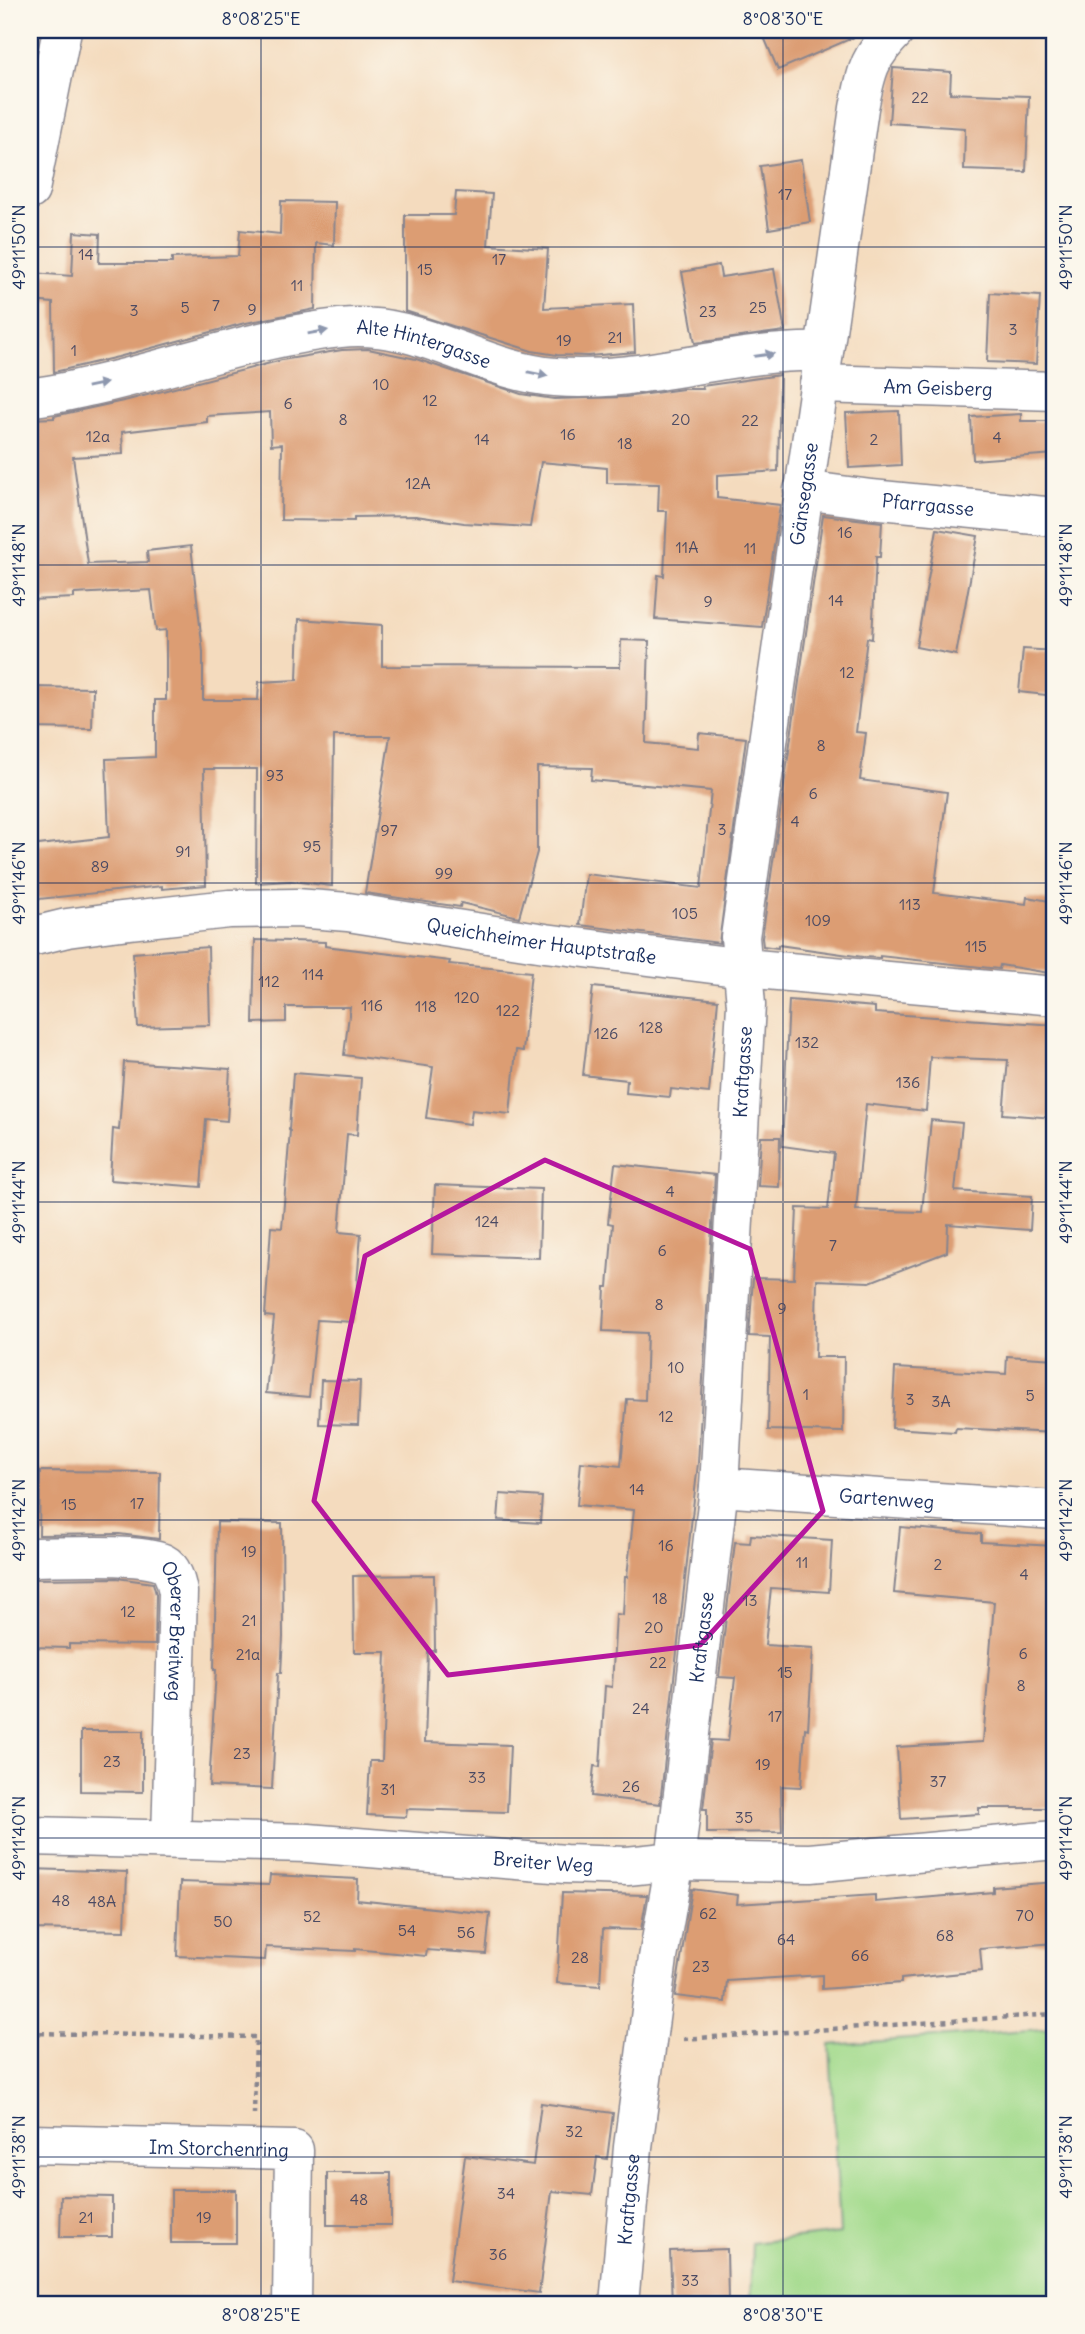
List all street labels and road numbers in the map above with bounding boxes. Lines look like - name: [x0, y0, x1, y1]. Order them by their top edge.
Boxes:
- street label: Alte Hintergasse: [356, 315, 494, 373]
- street label: Am Geisberg: [883, 374, 993, 401]
- street label: Gänsegasse: [784, 441, 823, 547]
- street label: Pfarrgasse: [881, 488, 975, 521]
- street label: Queichheimer Hauptstraße: [425, 913, 658, 969]
- street label: Kraftgasse: [728, 1025, 757, 1118]
- street label: Gartenweg: [838, 1483, 935, 1514]
- street label: Oberer Breitweg: [156, 1556, 190, 1702]
- street label: Kraftgasse: [684, 1590, 719, 1684]
- street label: Breiter Weg: [492, 1846, 594, 1877]
- street label: Im Storchenring: [149, 2135, 289, 2162]
- street label: Kraftgasse: [612, 2153, 644, 2246]

